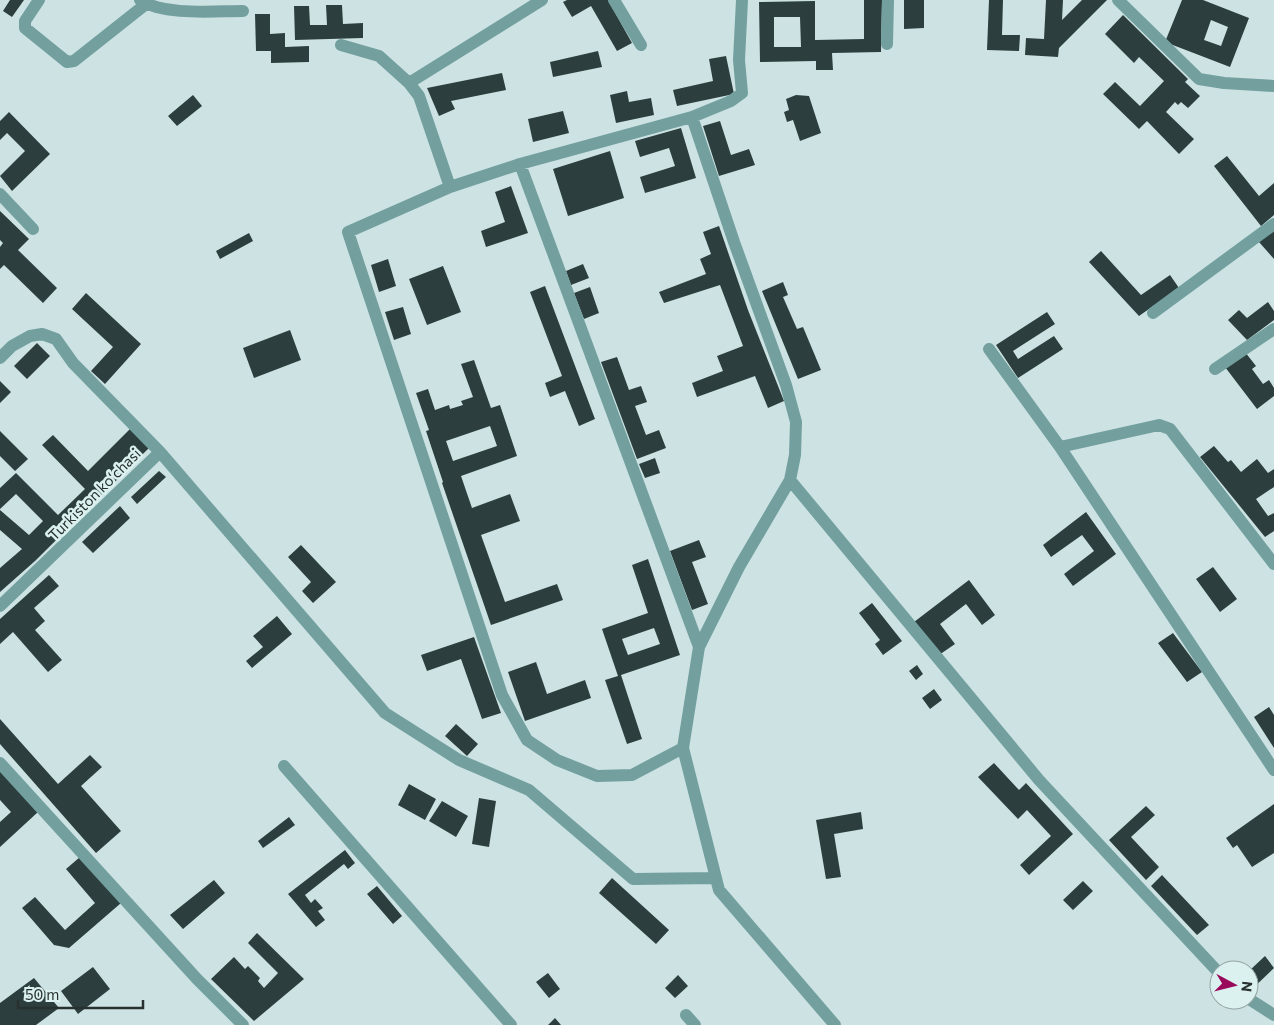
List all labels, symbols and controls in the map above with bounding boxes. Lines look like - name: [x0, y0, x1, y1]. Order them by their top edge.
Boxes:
- street label: Turkiston koʻchasi: [44, 444, 144, 544]
- north arrow: [1209, 960, 1259, 1010]
- scale bar: [18, 978, 142, 1010]
- text: N: [1238, 980, 1256, 993]
- text: 50 m: [25, 985, 59, 1003]

